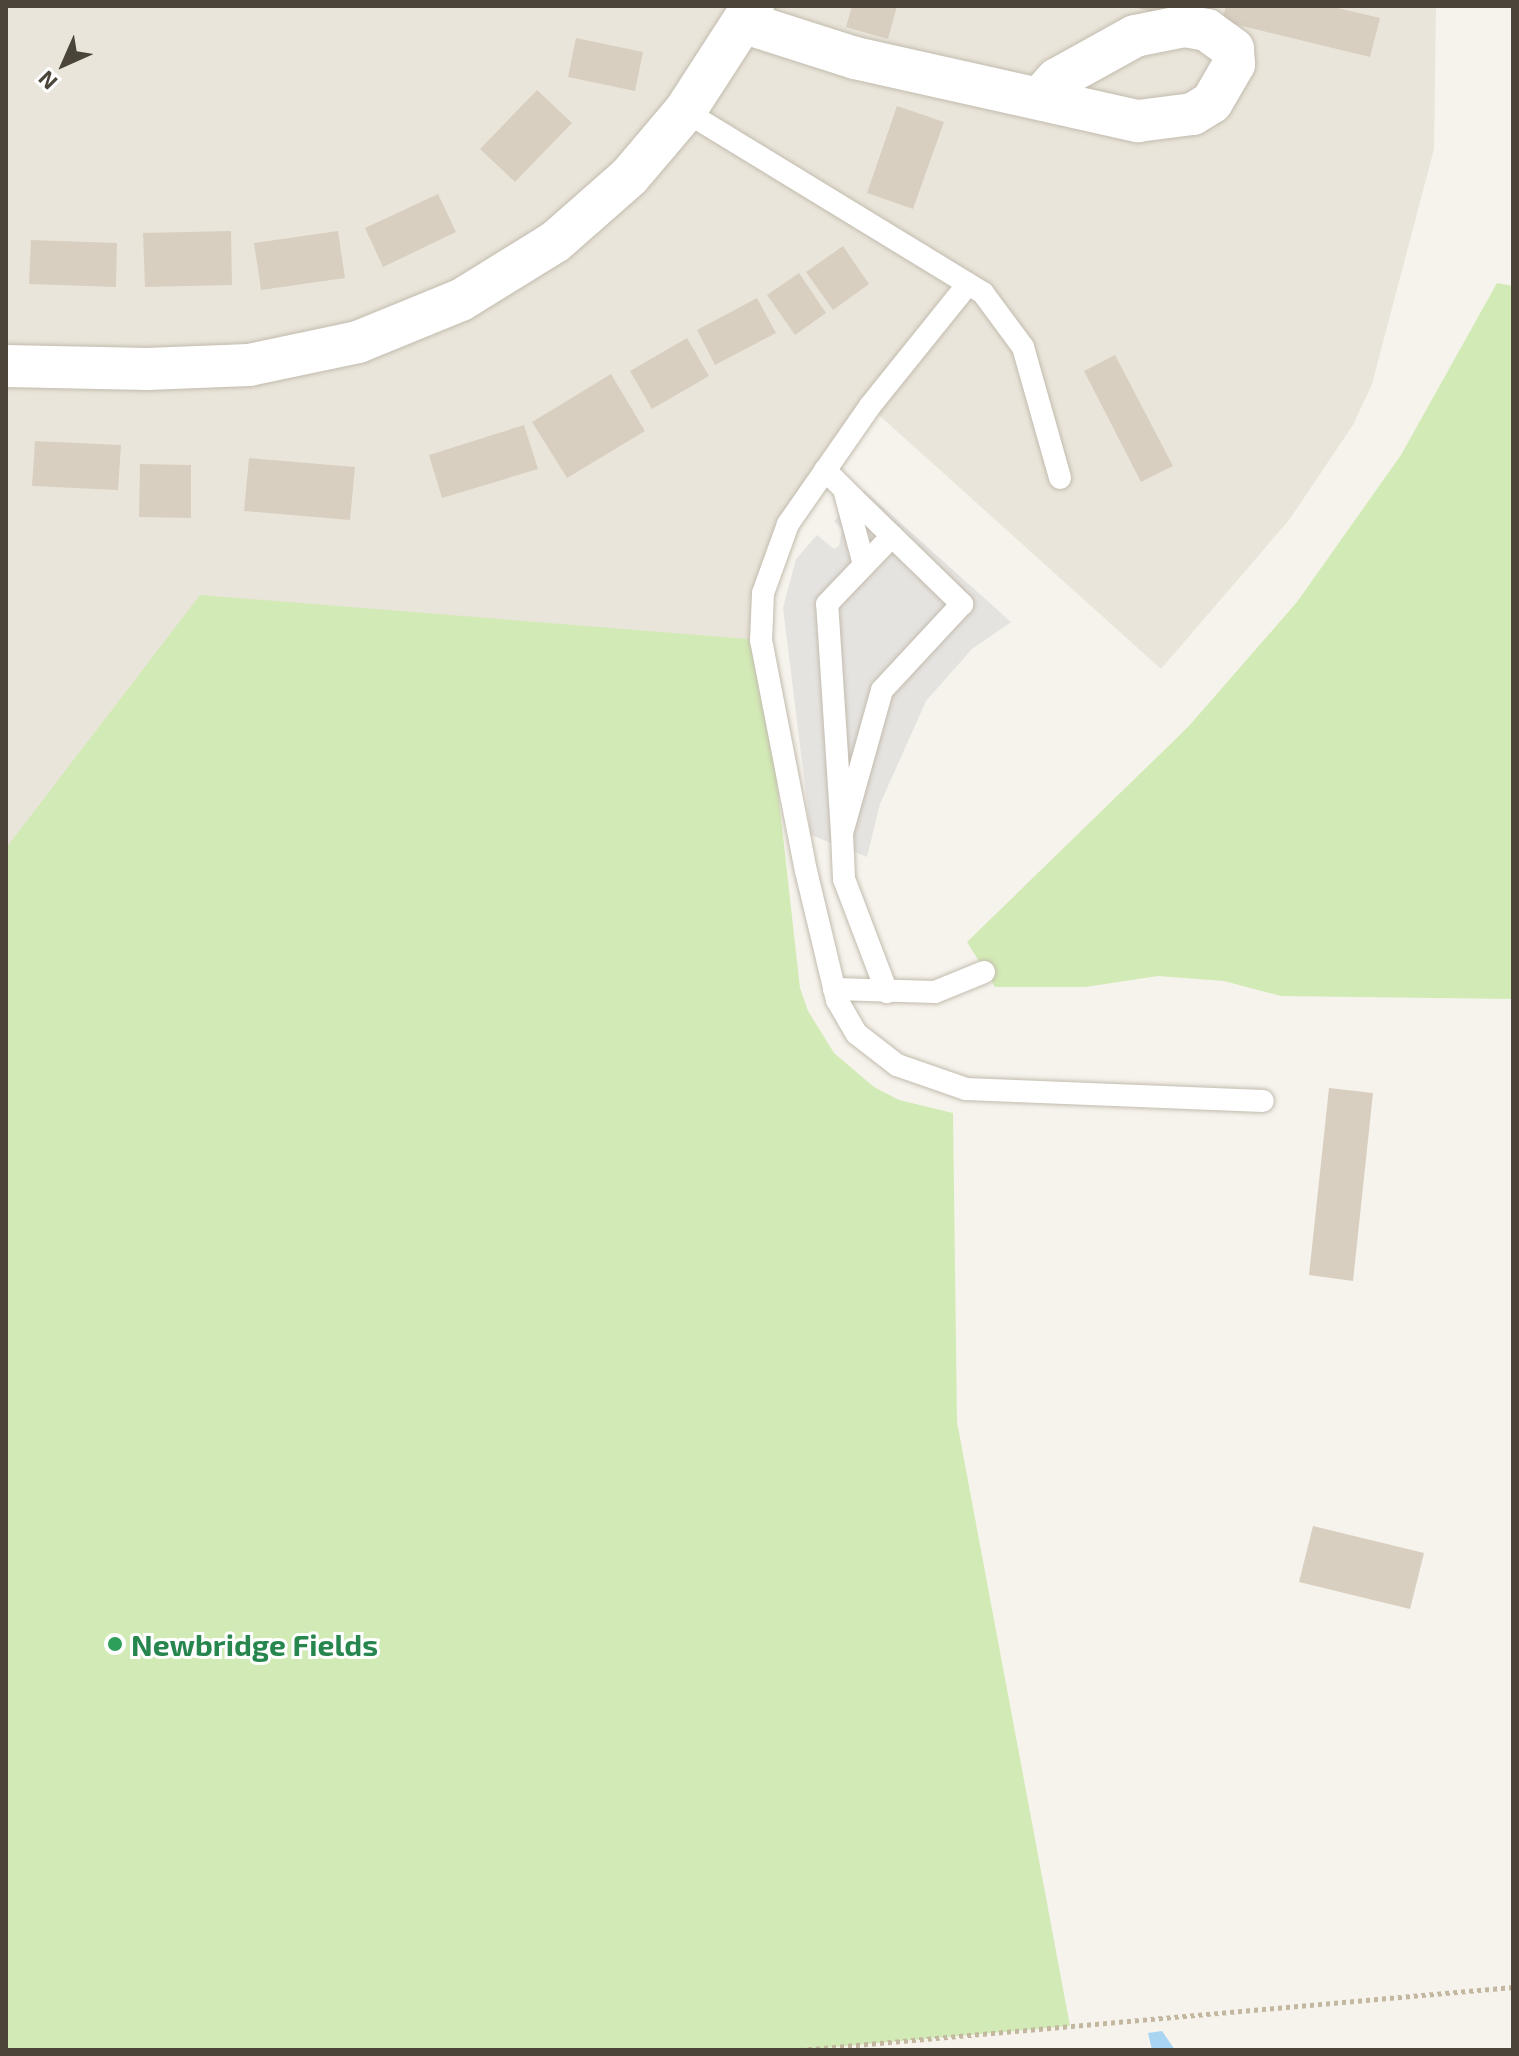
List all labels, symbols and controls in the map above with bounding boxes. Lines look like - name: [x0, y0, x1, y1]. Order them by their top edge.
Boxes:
- north arrow: [24, 24, 104, 104]
- text: N: [32, 66, 62, 96]
- place label: Newbridge Fields: [131, 1626, 378, 1662]
- marker: Newbridge Fields: [106, 1635, 124, 1653]

